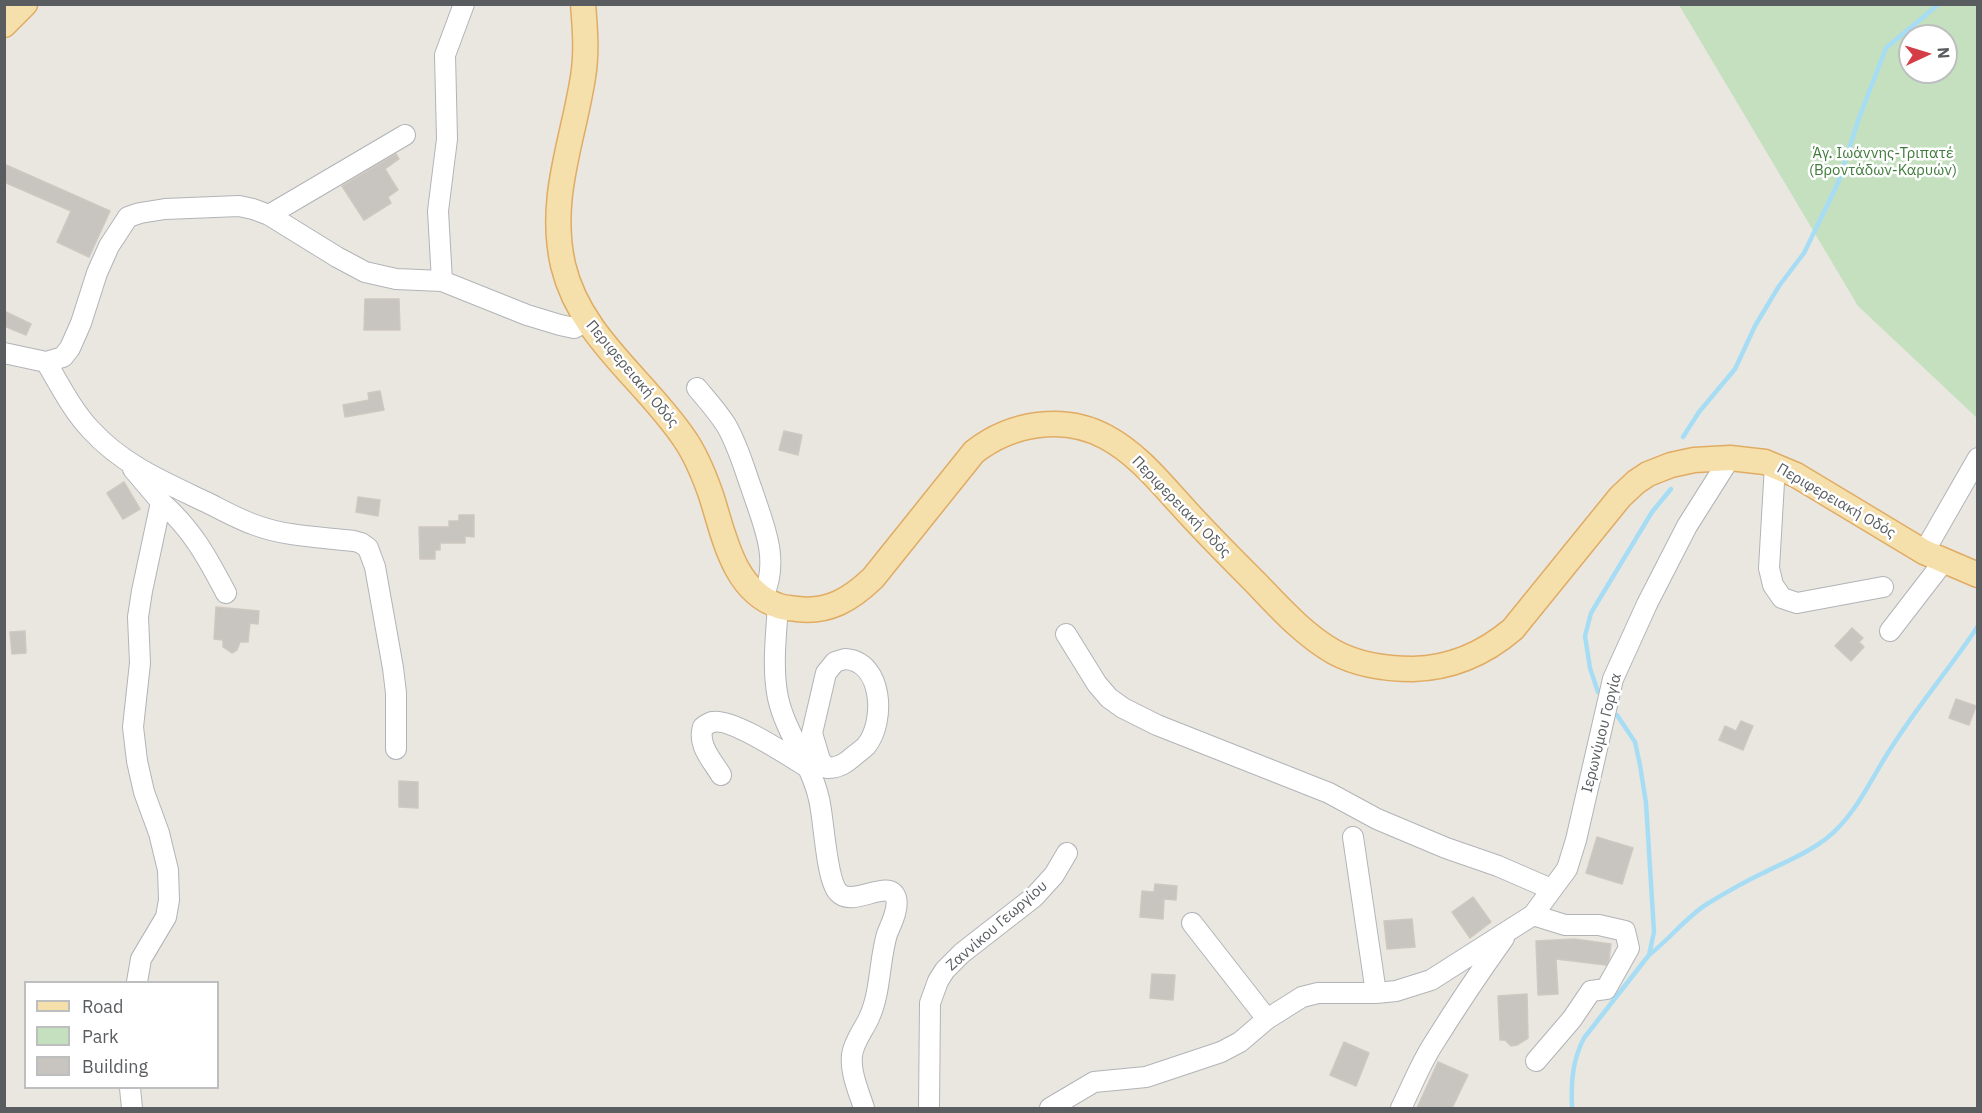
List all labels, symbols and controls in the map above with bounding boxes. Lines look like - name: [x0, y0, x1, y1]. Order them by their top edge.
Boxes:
- north arrow: [1898, 24, 1958, 84]
- text: N: [1934, 46, 1954, 59]
- park label: Άγ. Ιωάννης-Τριπατέ (Βροντάδων-Καρυών): [1809, 145, 1957, 180]
- street label: Περιφερειακή Οδός: [582, 317, 682, 431]
- street label: Περιφερειακή Οδός: [1128, 452, 1234, 562]
- street label: Περιφερειακή Οδός: [1773, 460, 1899, 542]
- street label: Ιερωνύμου Γοργία: [1578, 671, 1626, 795]
- street label: Ζαννίκου Γεωργίου: [943, 877, 1051, 975]
- legend: [24, 981, 219, 1089]
- text: Road: [82, 995, 123, 1018]
- text: Park: [82, 1025, 118, 1048]
- text: Building: [82, 1055, 148, 1078]

